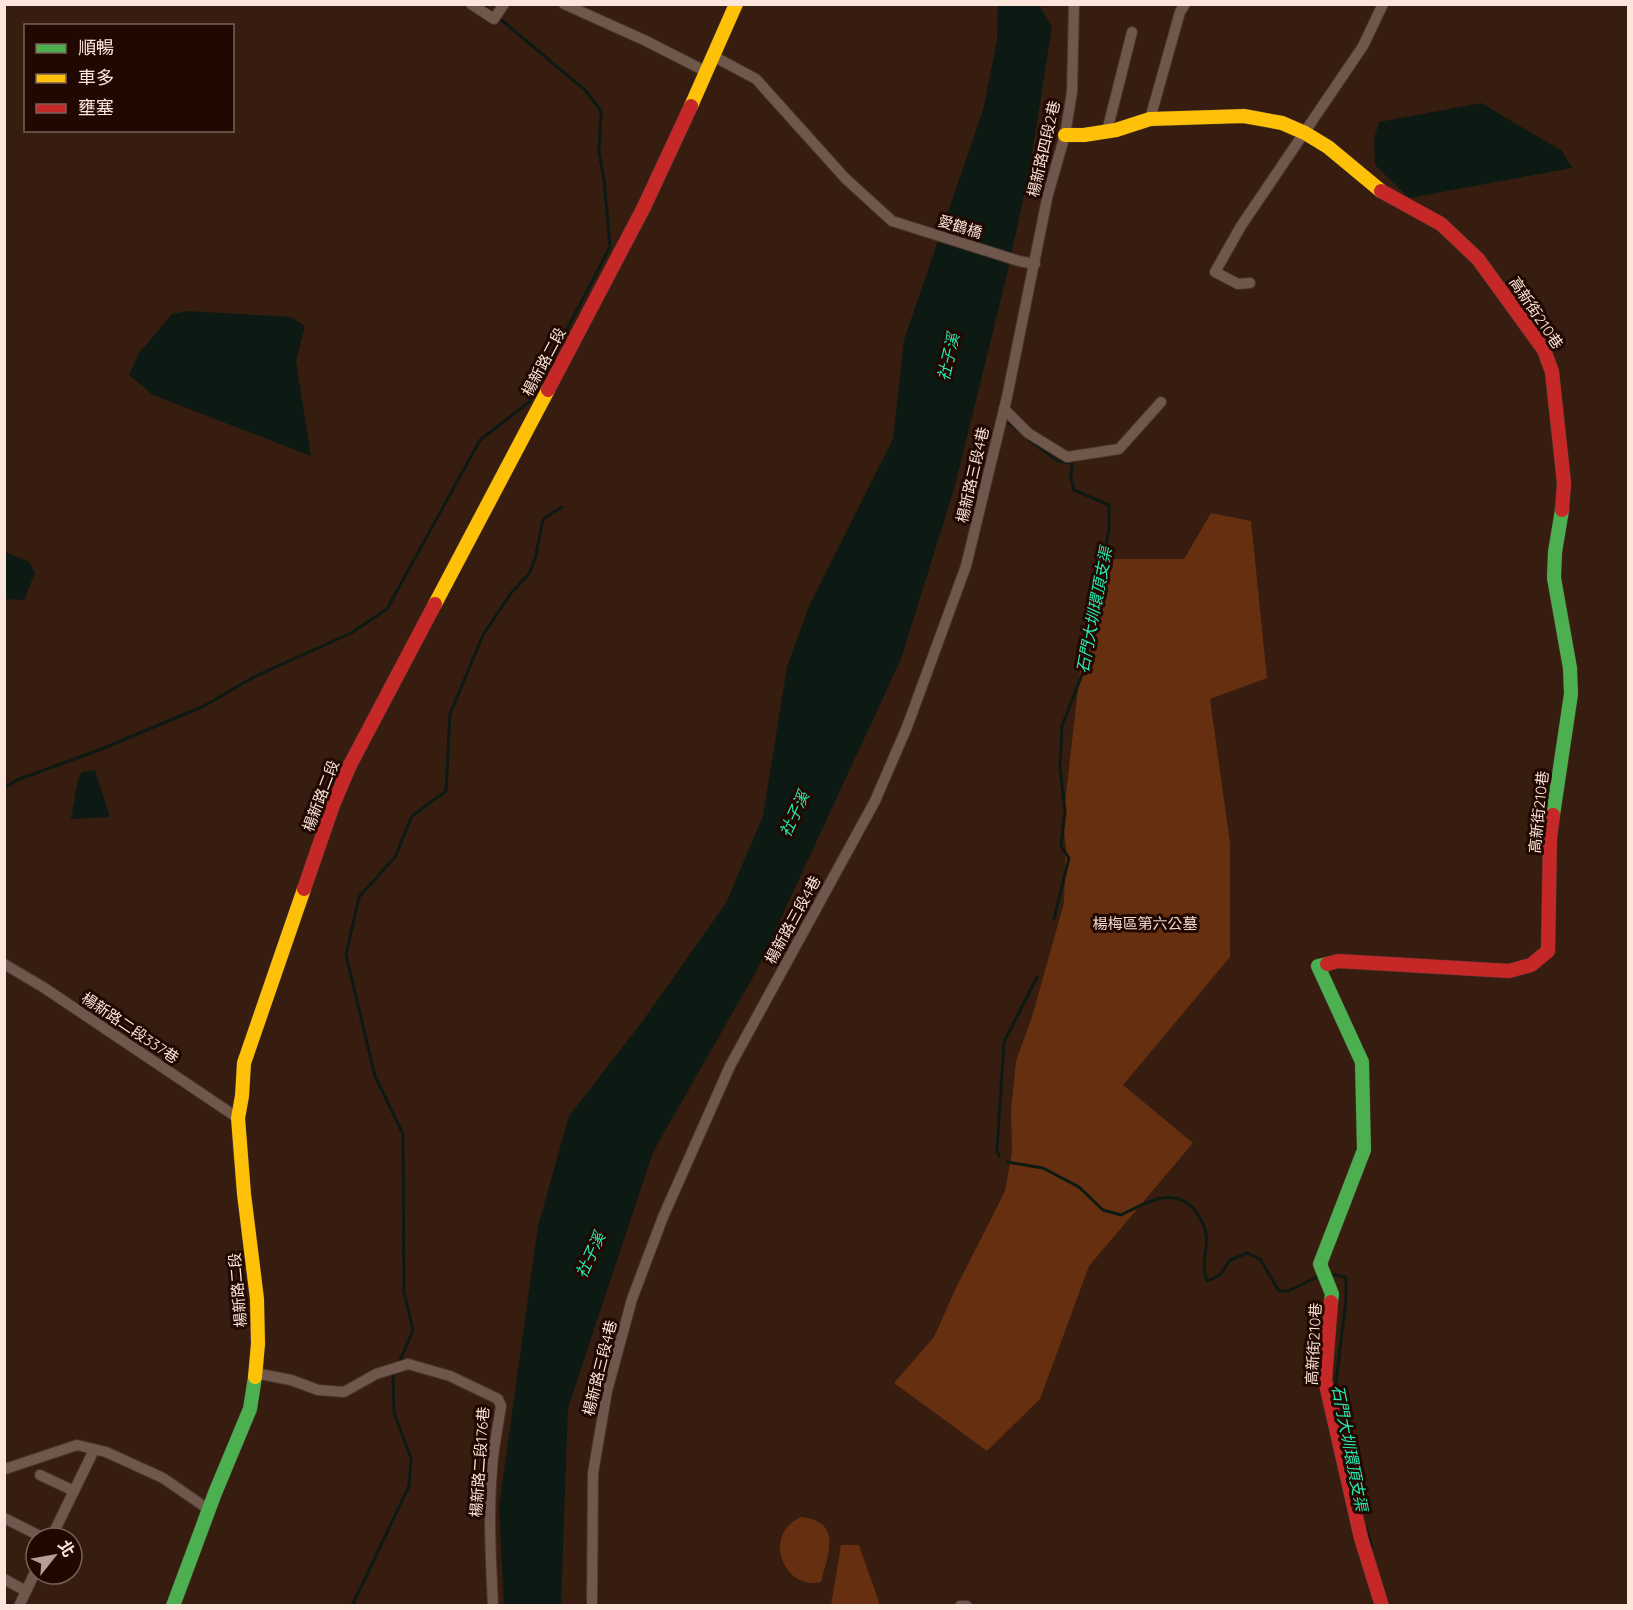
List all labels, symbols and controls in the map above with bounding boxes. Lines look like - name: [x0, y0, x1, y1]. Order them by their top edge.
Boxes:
- legend: [24, 24, 234, 132]
- text: 順暢: [78, 36, 114, 59]
- text: 車多: [78, 66, 114, 89]
- text: 壅塞: [78, 96, 114, 119]
- street label: 楊新路四段2巷: [1023, 99, 1064, 199]
- street label: 愛鶴橋: [936, 211, 984, 242]
- street label: 高新街210巷: [1505, 273, 1567, 352]
- street label: 楊新路二段: [518, 324, 570, 399]
- water label: 社子溪: [933, 329, 964, 383]
- street label: 楊新路三段4巷: [952, 425, 993, 525]
- water label: 石門大圳環頂支渠: [1072, 543, 1116, 675]
- street label: 楊新路二段: [298, 757, 343, 834]
- street label: 高新街210巷: [1525, 770, 1552, 854]
- water label: 社子溪: [775, 786, 814, 840]
- street label: 楊新路三段4巷: [761, 872, 825, 967]
- park label: 楊梅區第六公墓: [1092, 914, 1198, 933]
- street label: 楊新路二段337巷: [78, 988, 183, 1067]
- water label: 社子溪: [571, 1227, 610, 1281]
- street label: 楊新路二段: [225, 1252, 250, 1328]
- street label: 高新街210巷: [1302, 1302, 1325, 1386]
- street label: 楊新路三段4巷: [578, 1318, 621, 1418]
- water label: 石門大圳環頂支渠: [1328, 1383, 1372, 1515]
- street label: 楊新路二段176巷: [466, 1406, 493, 1518]
- north arrow: [24, 1526, 84, 1586]
- text: 北: [54, 1536, 80, 1560]

